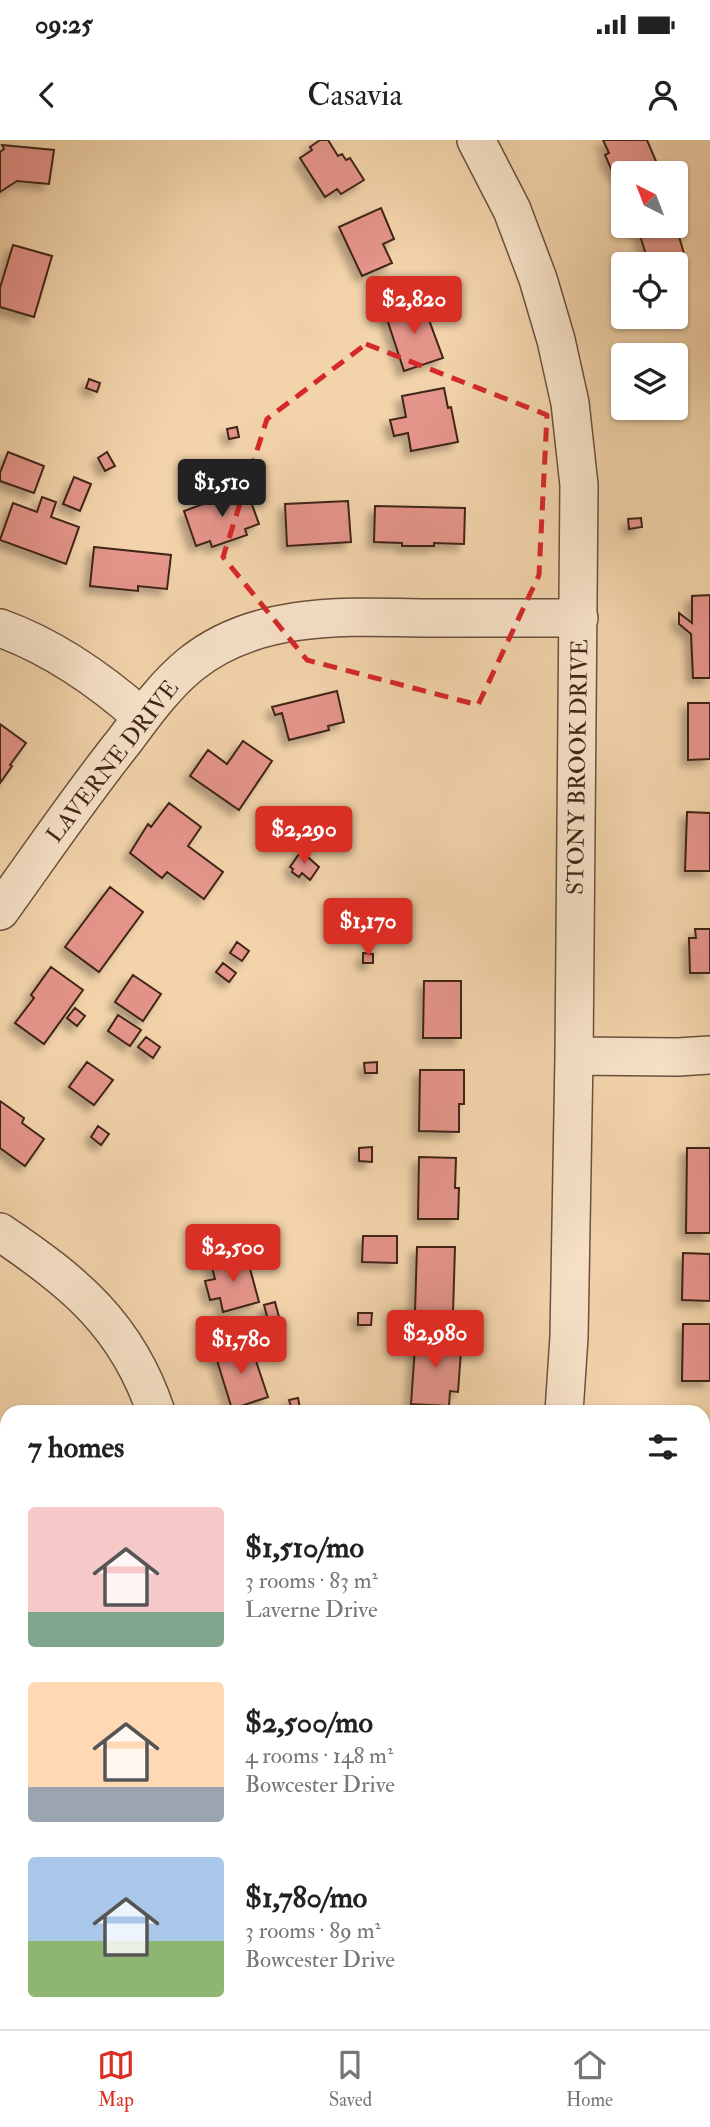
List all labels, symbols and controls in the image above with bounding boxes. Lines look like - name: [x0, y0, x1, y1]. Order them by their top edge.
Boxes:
- text: 09:25: [35, 9, 93, 41]
- text: Casavia: [307, 75, 403, 115]
- icon: back: [28, 76, 66, 114]
- icon: person: [644, 76, 682, 114]
- north arrow: [611, 161, 688, 238]
- map controls: [611, 161, 688, 420]
- button: locate: [611, 252, 688, 329]
- pin: $2,820: [357, 276, 471, 336]
- text: $2,820: [382, 284, 446, 313]
- button: layers: [611, 343, 688, 420]
- pin: $1,510: [165, 460, 279, 519]
- text: $1,510: [194, 467, 250, 496]
- street label: STONY BROOK DRIVE: [561, 639, 594, 895]
- street label: LAVERNE DRIVE: [40, 674, 185, 848]
- pin: $2,290: [247, 806, 361, 866]
- text: $2,290: [271, 814, 337, 843]
- pin: $1,170: [311, 898, 425, 958]
- text: $1,170: [339, 906, 397, 935]
- pin: $2,500: [176, 1224, 290, 1284]
- text: $2,500: [201, 1232, 265, 1261]
- pin: $2,980: [378, 1310, 492, 1370]
- pin: $1,780: [184, 1316, 298, 1376]
- text: $2,980: [403, 1318, 467, 1347]
- text: $1,780: [212, 1324, 270, 1353]
- icon: filters: [644, 1428, 682, 1466]
- text: 7 homes: [28, 1429, 124, 1466]
- text: $1,510/mo: [245, 1529, 364, 1566]
- icon: home: [84, 1535, 168, 1619]
- text: 3 rooms · 83 m²: [245, 1566, 378, 1595]
- text: Laverne Drive: [245, 1595, 378, 1624]
- text: $2,500/mo: [245, 1704, 373, 1741]
- icon: home: [84, 1710, 168, 1794]
- text: 4 rooms · 148 m²: [245, 1741, 393, 1770]
- text: Bowcester Drive: [245, 1770, 395, 1799]
- text: $1,780/mo: [245, 1879, 367, 1916]
- icon: home: [84, 1885, 168, 1969]
- text: 3 rooms · 89 m²: [245, 1916, 381, 1945]
- text: Bowcester Drive: [245, 1945, 395, 1974]
- tab: Map: [97, 2046, 135, 2112]
- tab: Saved: [329, 2046, 372, 2112]
- tab: Home: [566, 2046, 613, 2112]

